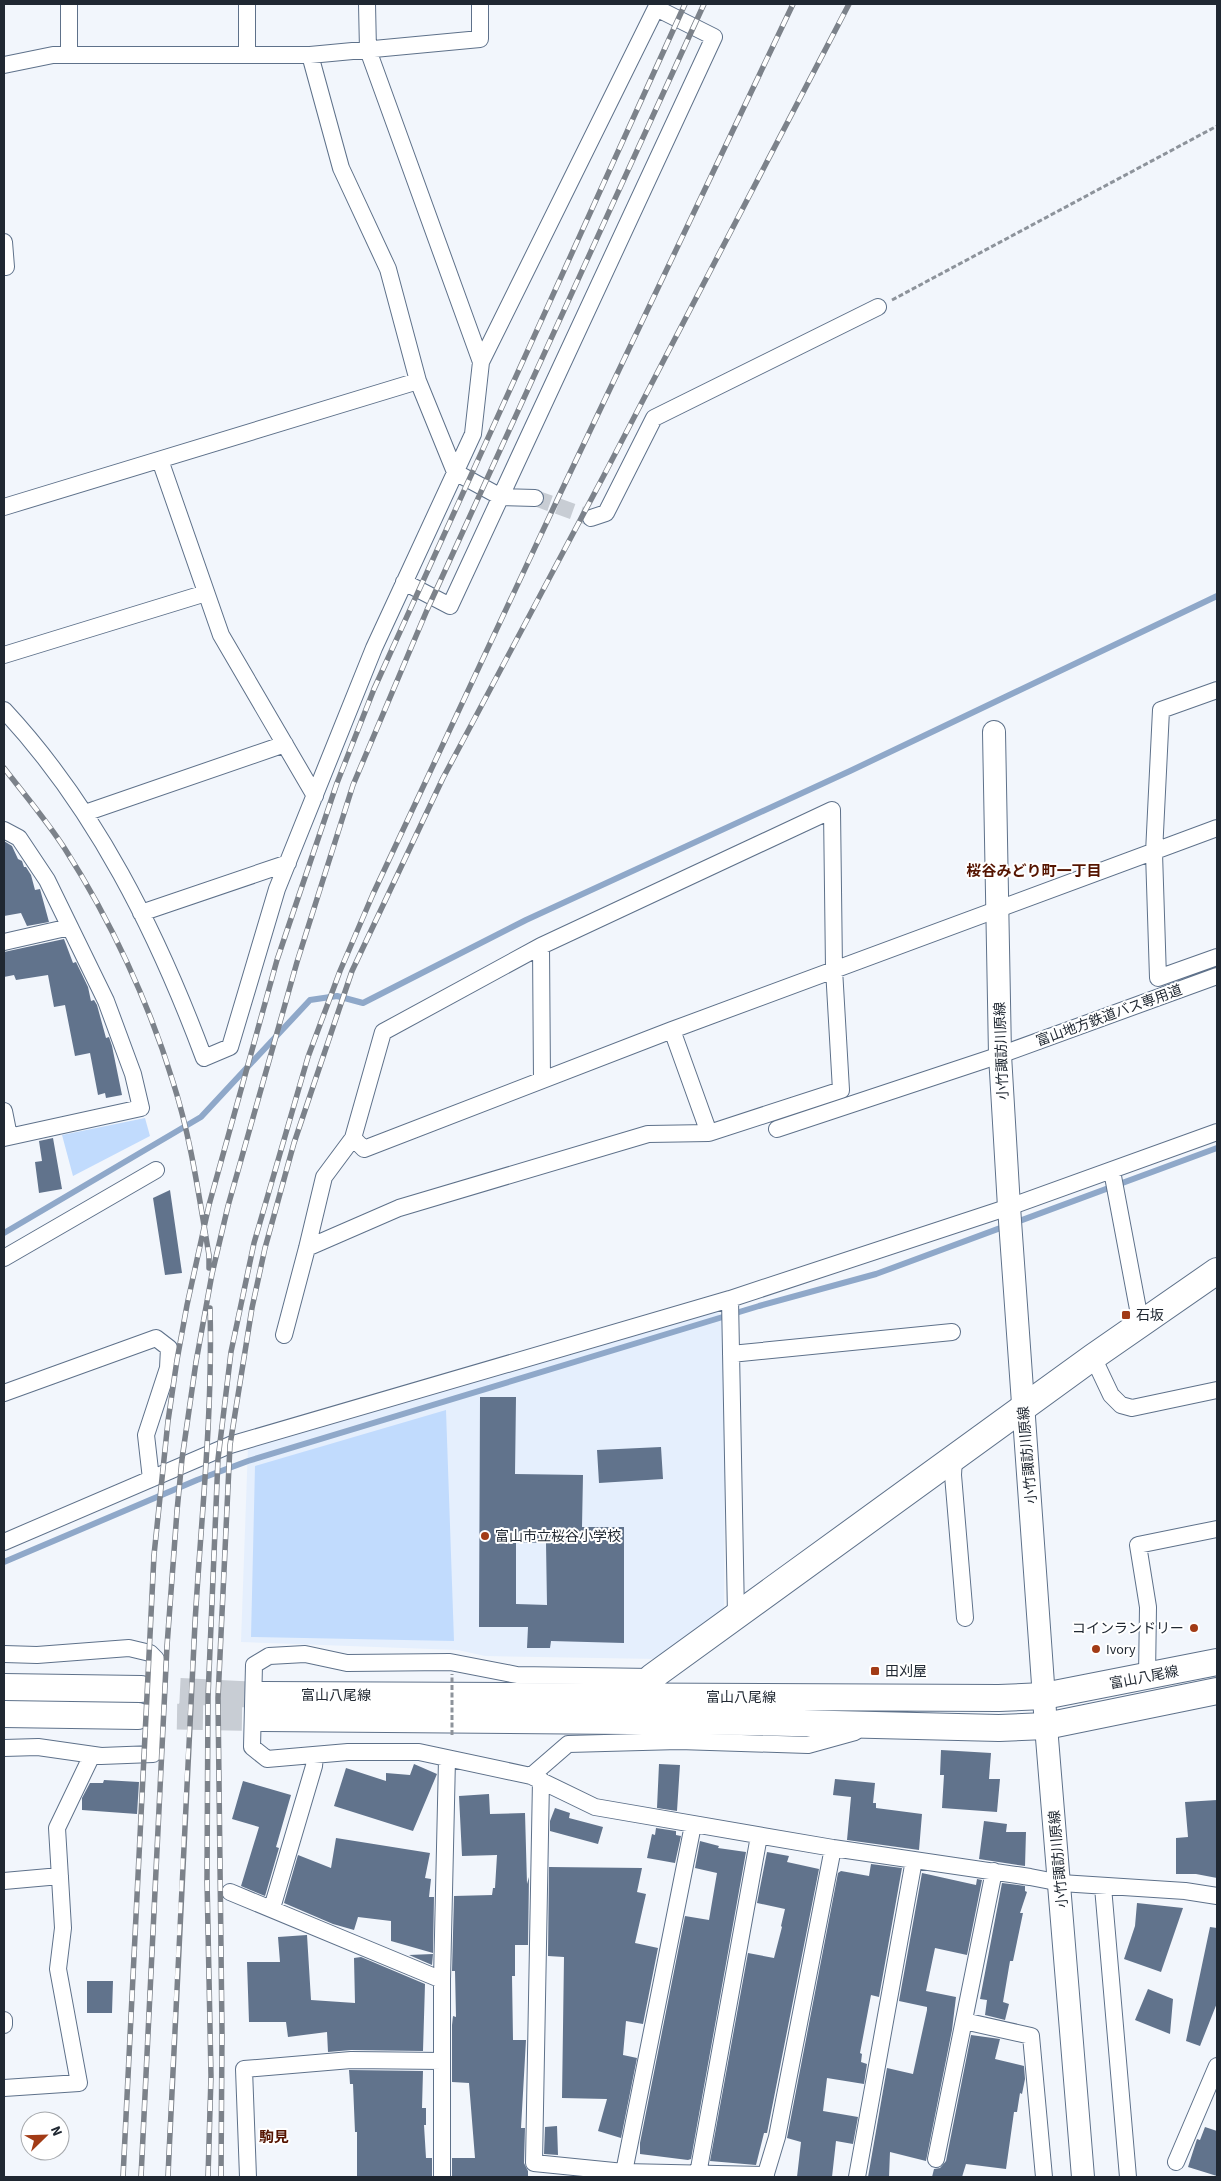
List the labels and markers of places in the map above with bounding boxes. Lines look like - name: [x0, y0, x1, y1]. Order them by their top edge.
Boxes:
- place label: 石坂: [1136, 1306, 1164, 1326]
- marker: 石坂: [1120, 1309, 1132, 1321]
- place label: 富山市立桜谷小学校: [495, 1527, 621, 1547]
- marker: 富山市立桜谷小学校: [479, 1530, 491, 1542]
- place label: コインランドリー: [1072, 1619, 1184, 1639]
- marker: コインランドリー: [1188, 1622, 1200, 1634]
- place label: Ivory: [1106, 1640, 1136, 1660]
- marker: Ivory: [1090, 1643, 1102, 1655]
- place label: 田刈屋: [885, 1662, 927, 1682]
- marker: 田刈屋: [869, 1665, 881, 1677]

